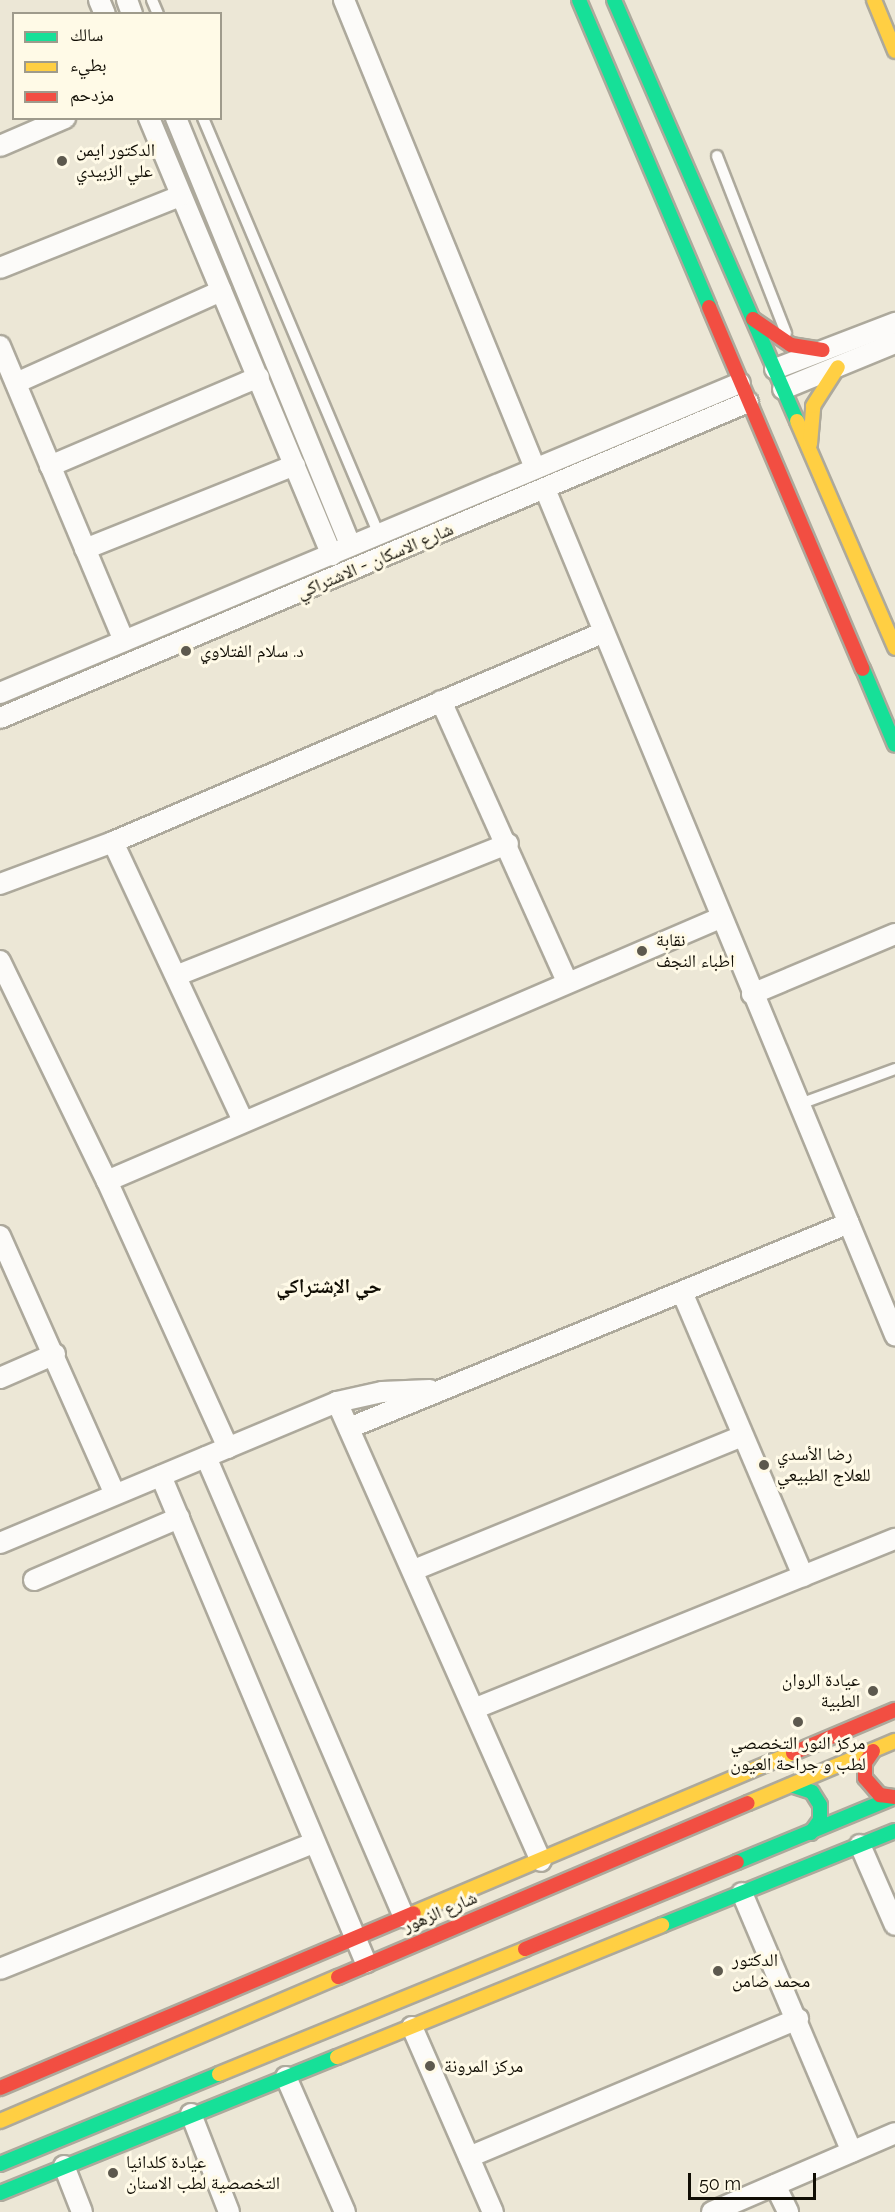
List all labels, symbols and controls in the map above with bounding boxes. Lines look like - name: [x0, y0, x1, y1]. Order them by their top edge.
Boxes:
- legend: [12, 12, 222, 120]
- text: سالك: [70, 24, 103, 45]
- text: بطيء: [70, 54, 107, 75]
- text: مزدحم: [70, 84, 114, 105]
- place label: الدكتور ايمن علي الزبيدي: [76, 140, 155, 182]
- marker: الدكتور ايمن علي الزبيدي: [53, 152, 71, 170]
- street label: شارع الاسكان - الاشتراكي: [294, 518, 456, 604]
- place label: د. سلام الفتلاوي: [200, 640, 304, 662]
- marker: د. سلام الفتلاوي: [177, 642, 195, 660]
- place label: نقابة اطباء النجف: [656, 930, 734, 972]
- marker: نقابة اطباء النجف: [633, 942, 651, 960]
- district label: حي الإشتراكي: [276, 1274, 382, 1298]
- place label: رضا الأسدي للعلاج الطبيعي: [777, 1444, 871, 1486]
- marker: رضا الأسدي للعلاج الطبيعي: [755, 1456, 773, 1474]
- place label: عيادة الروان الطبية: [782, 1670, 860, 1712]
- marker: عيادة الروان الطبية: [864, 1682, 882, 1700]
- marker: مركز النور التخصصي لطب و جراحة العيون: [789, 1713, 807, 1731]
- place label: مركز النور التخصصي لطب و جراحة العيون: [730, 1733, 866, 1776]
- street label: شارع الزهور: [400, 1887, 480, 1937]
- place label: الدكتور محمد ضامن: [732, 1950, 810, 1992]
- marker: الدكتور محمد ضامن: [709, 1962, 727, 1980]
- place label: مركز المرونة: [444, 2055, 523, 2077]
- marker: مركز المرونة: [421, 2057, 439, 2075]
- place label: عيادة كلدانيا التخصصية لطب الاسنان: [126, 2152, 280, 2194]
- scale bar: [691, 2161, 818, 2199]
- marker: عيادة كلدانيا التخصصية لطب الاسنان: [104, 2164, 122, 2182]
- text: 50 m: [699, 2173, 741, 2194]

